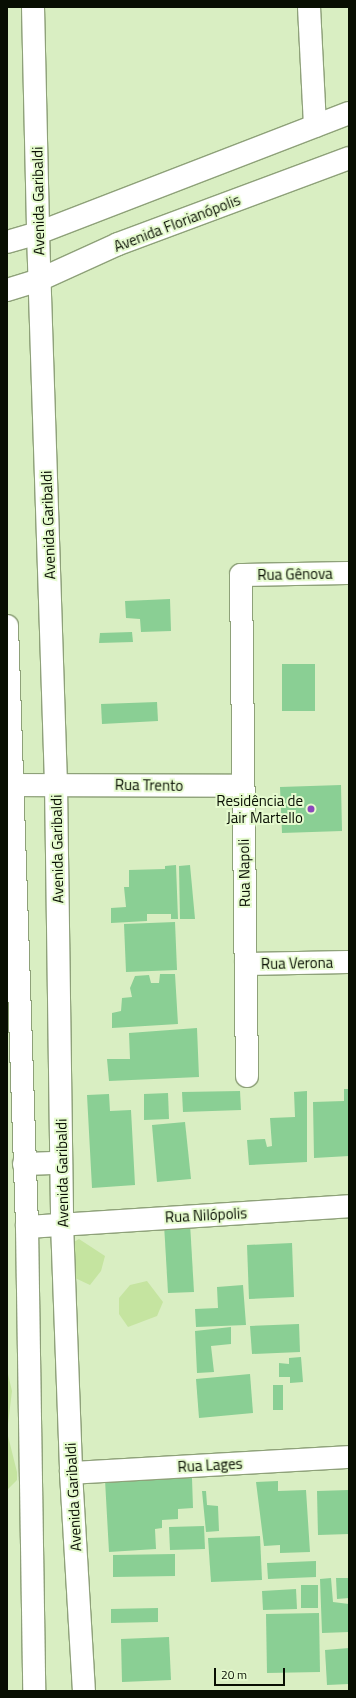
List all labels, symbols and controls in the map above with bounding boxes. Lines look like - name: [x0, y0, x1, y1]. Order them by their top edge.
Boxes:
- street label: Avenida Garibaldi: [28, 146, 48, 256]
- street label: Avenida Florianópolis: [111, 191, 243, 255]
- street label: Avenida Garibaldi: [37, 470, 59, 580]
- street label: Rua Gênova: [257, 564, 333, 584]
- street label: Rua Trento: [115, 775, 183, 795]
- place label: Residência de Jair Martello: [216, 791, 303, 826]
- street label: Avenida Garibaldi: [47, 794, 67, 904]
- marker: Residência de Jair Martello: [306, 804, 316, 814]
- street label: Rua Napoli: [234, 839, 254, 907]
- street label: Rua Verona: [261, 953, 333, 973]
- street label: Avenida Garibaldi: [52, 1118, 72, 1228]
- street label: Rua Nilópolis: [164, 1204, 248, 1226]
- street label: Avenida Garibaldi: [61, 1442, 85, 1552]
- street label: Rua Lages: [177, 1454, 243, 1476]
- scale bar: [216, 1660, 287, 1686]
- text: 20 m: [221, 1665, 247, 1684]

